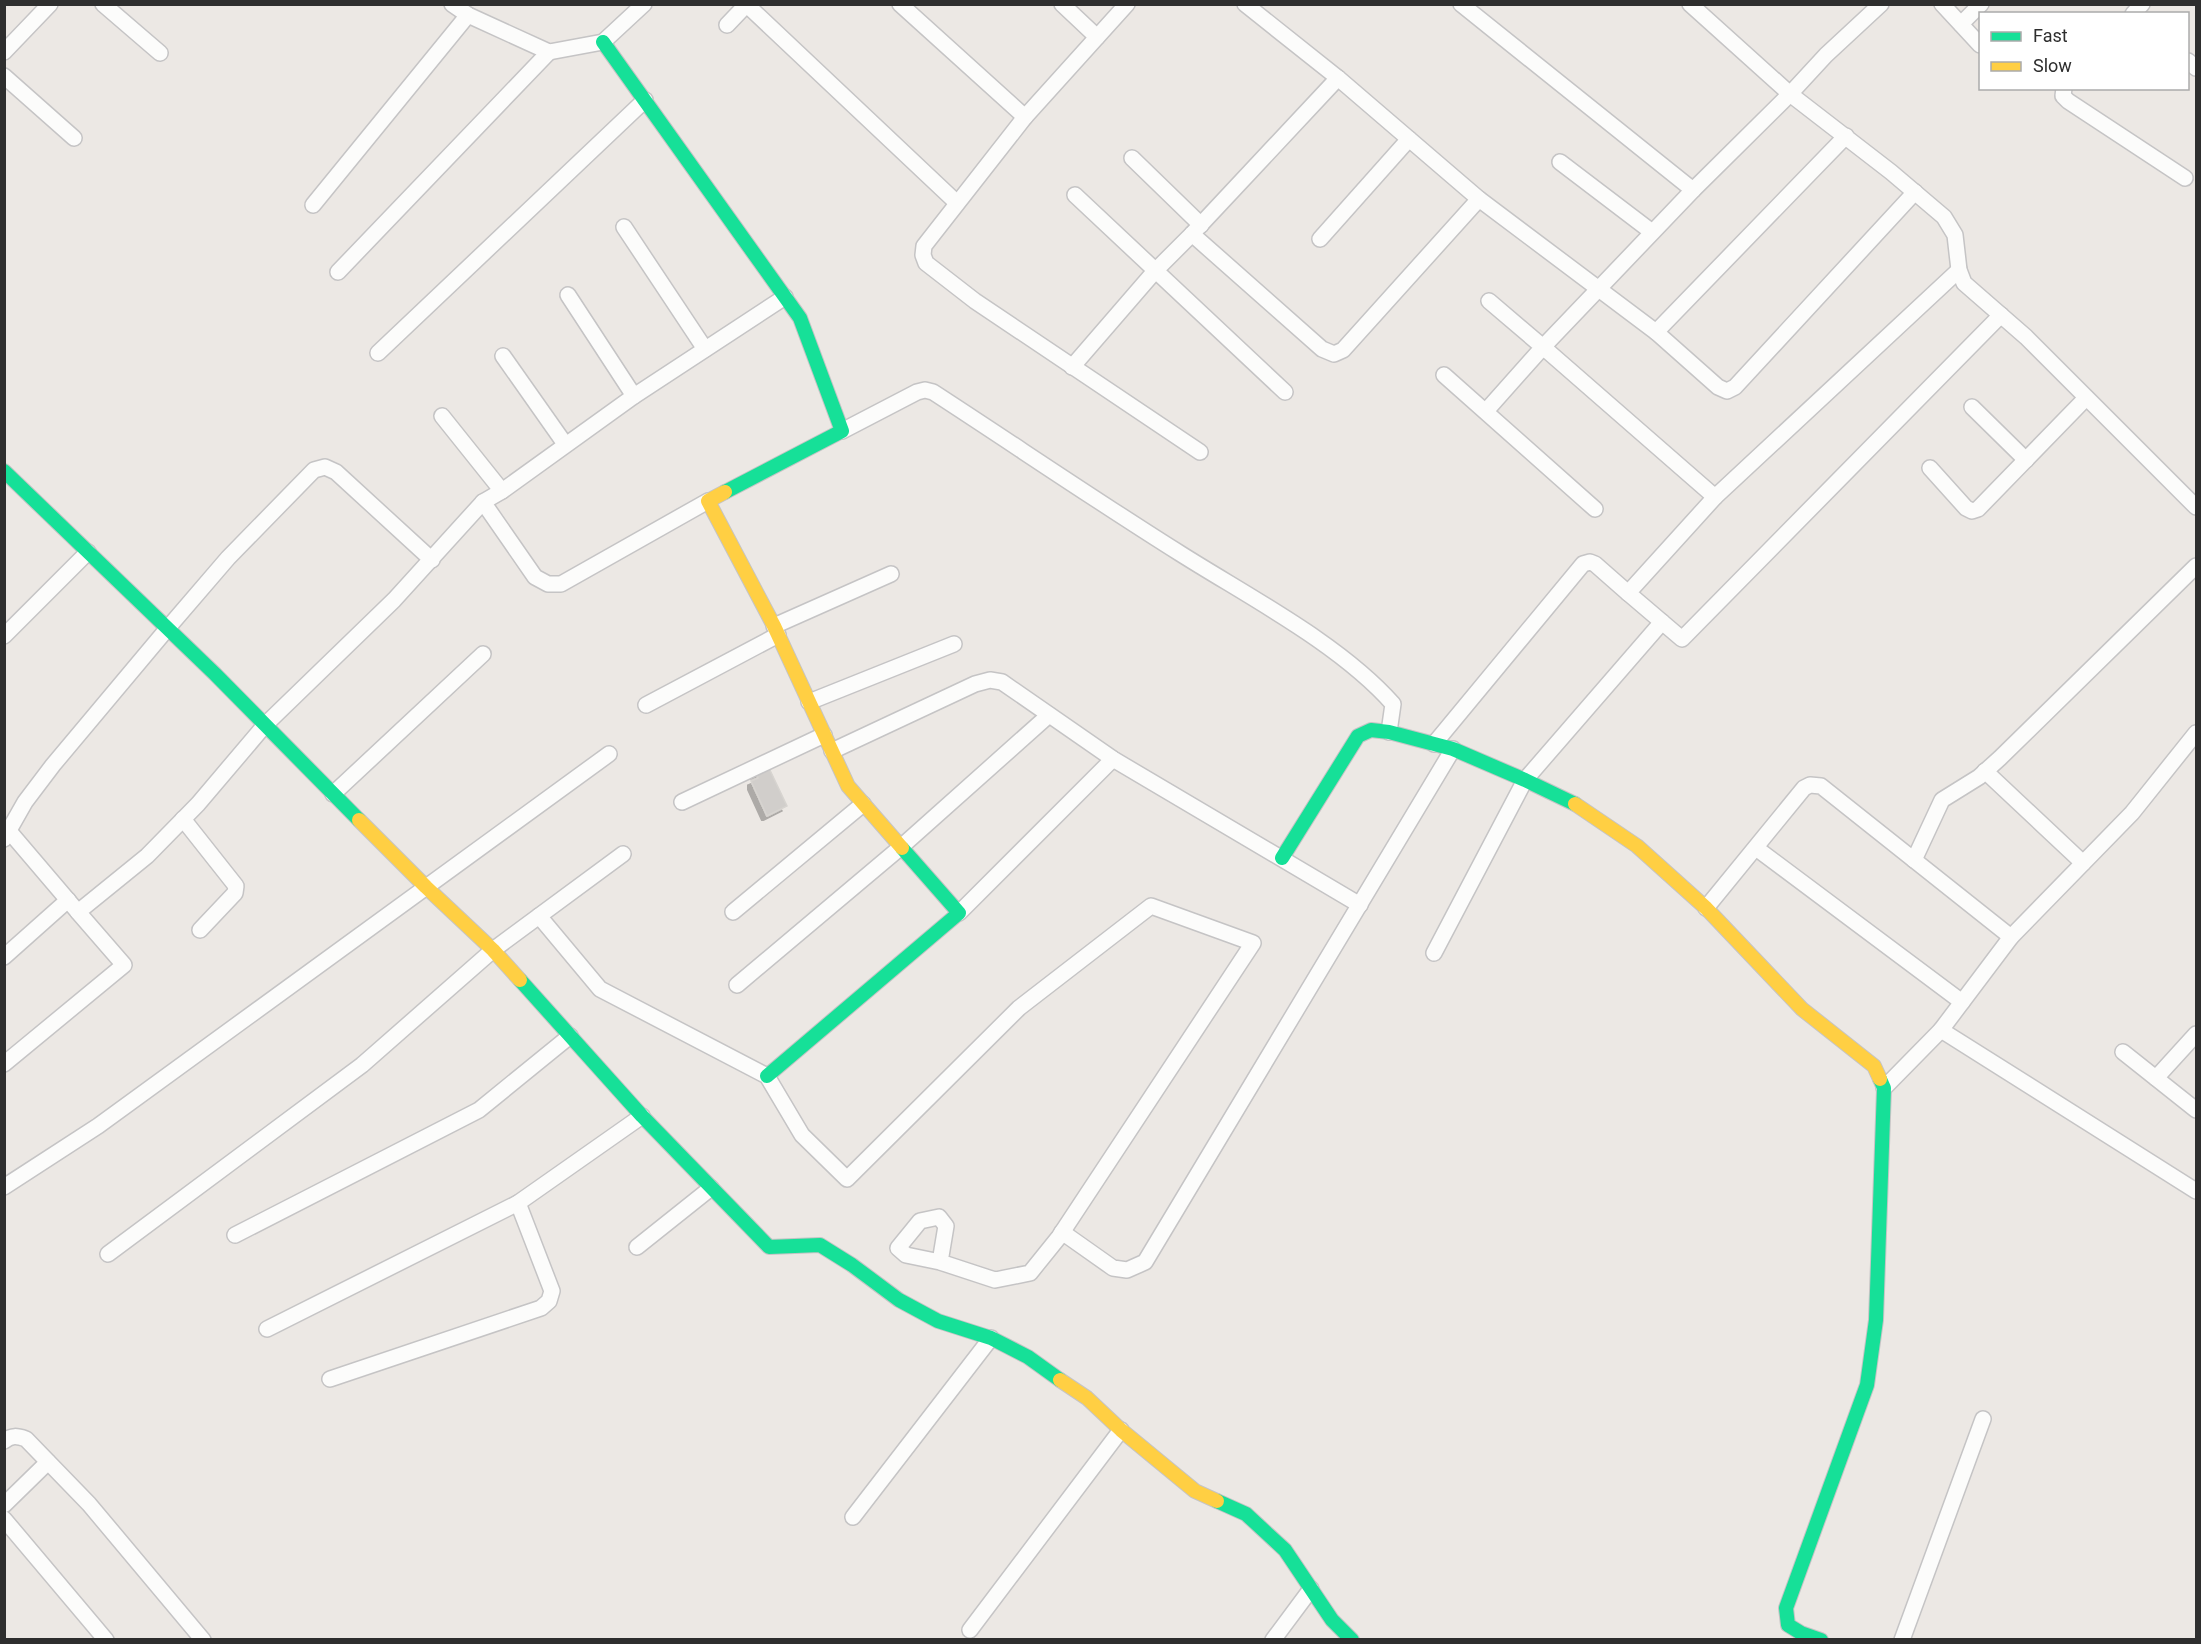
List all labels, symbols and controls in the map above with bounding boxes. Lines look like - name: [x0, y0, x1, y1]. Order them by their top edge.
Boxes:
- legend: [1979, 12, 2189, 90]
- text: Fast: [2033, 25, 2068, 46]
- text: Slow: [2033, 55, 2072, 76]

